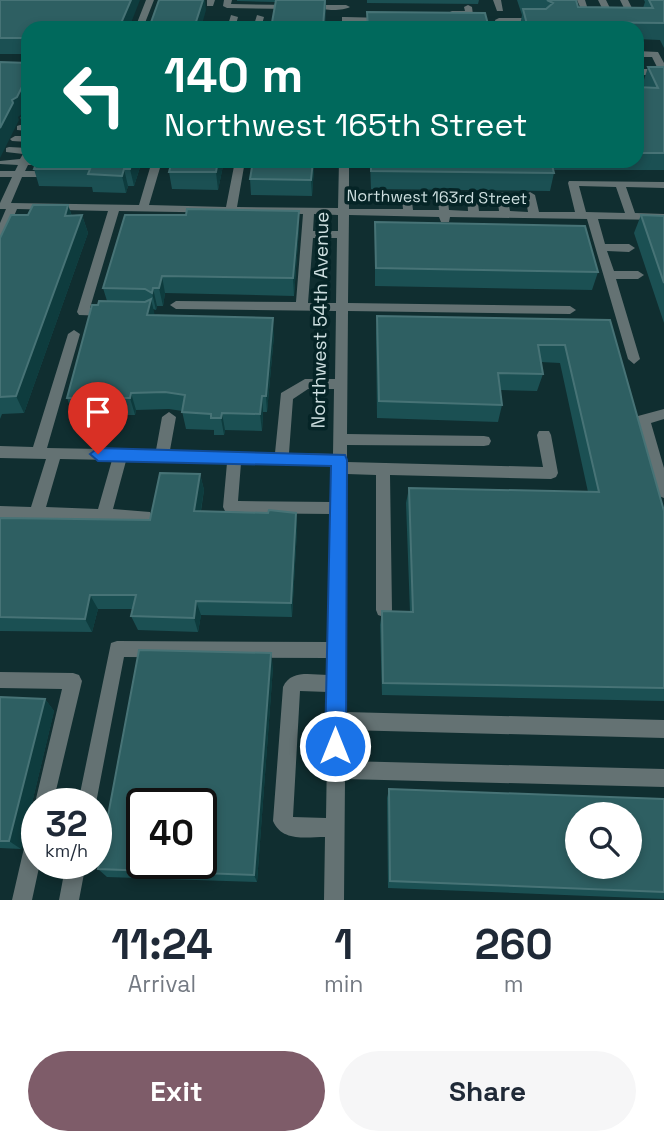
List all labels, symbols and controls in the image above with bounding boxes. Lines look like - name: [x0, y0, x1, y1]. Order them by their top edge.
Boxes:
- text: 140 m: [164, 44, 303, 106]
- icon: left: [49, 49, 140, 140]
- text: Northwest 165th Street: [164, 105, 527, 145]
- street label: Northwest 163rd Street: [346, 185, 528, 209]
- street label: Northwest 54th Avenue: [306, 211, 334, 429]
- pin: [68, 382, 128, 454]
- icon: arrive: [79, 393, 117, 431]
- position arrow: [298, 709, 372, 783]
- speed limit sign: 40: [126, 788, 217, 879]
- text: 32: [45, 802, 88, 846]
- map controls: [565, 802, 642, 879]
- button: search: [565, 802, 642, 879]
- text: km/h: [45, 839, 88, 862]
- text: 11:24: [111, 918, 213, 971]
- text: 1: [334, 918, 353, 971]
- text: 260: [475, 918, 553, 971]
- text: Arrival: [128, 969, 196, 999]
- text: min: [324, 969, 363, 999]
- text: m: [504, 969, 524, 999]
- button: Exit: [28, 1051, 325, 1131]
- button: Share: [339, 1051, 636, 1131]

